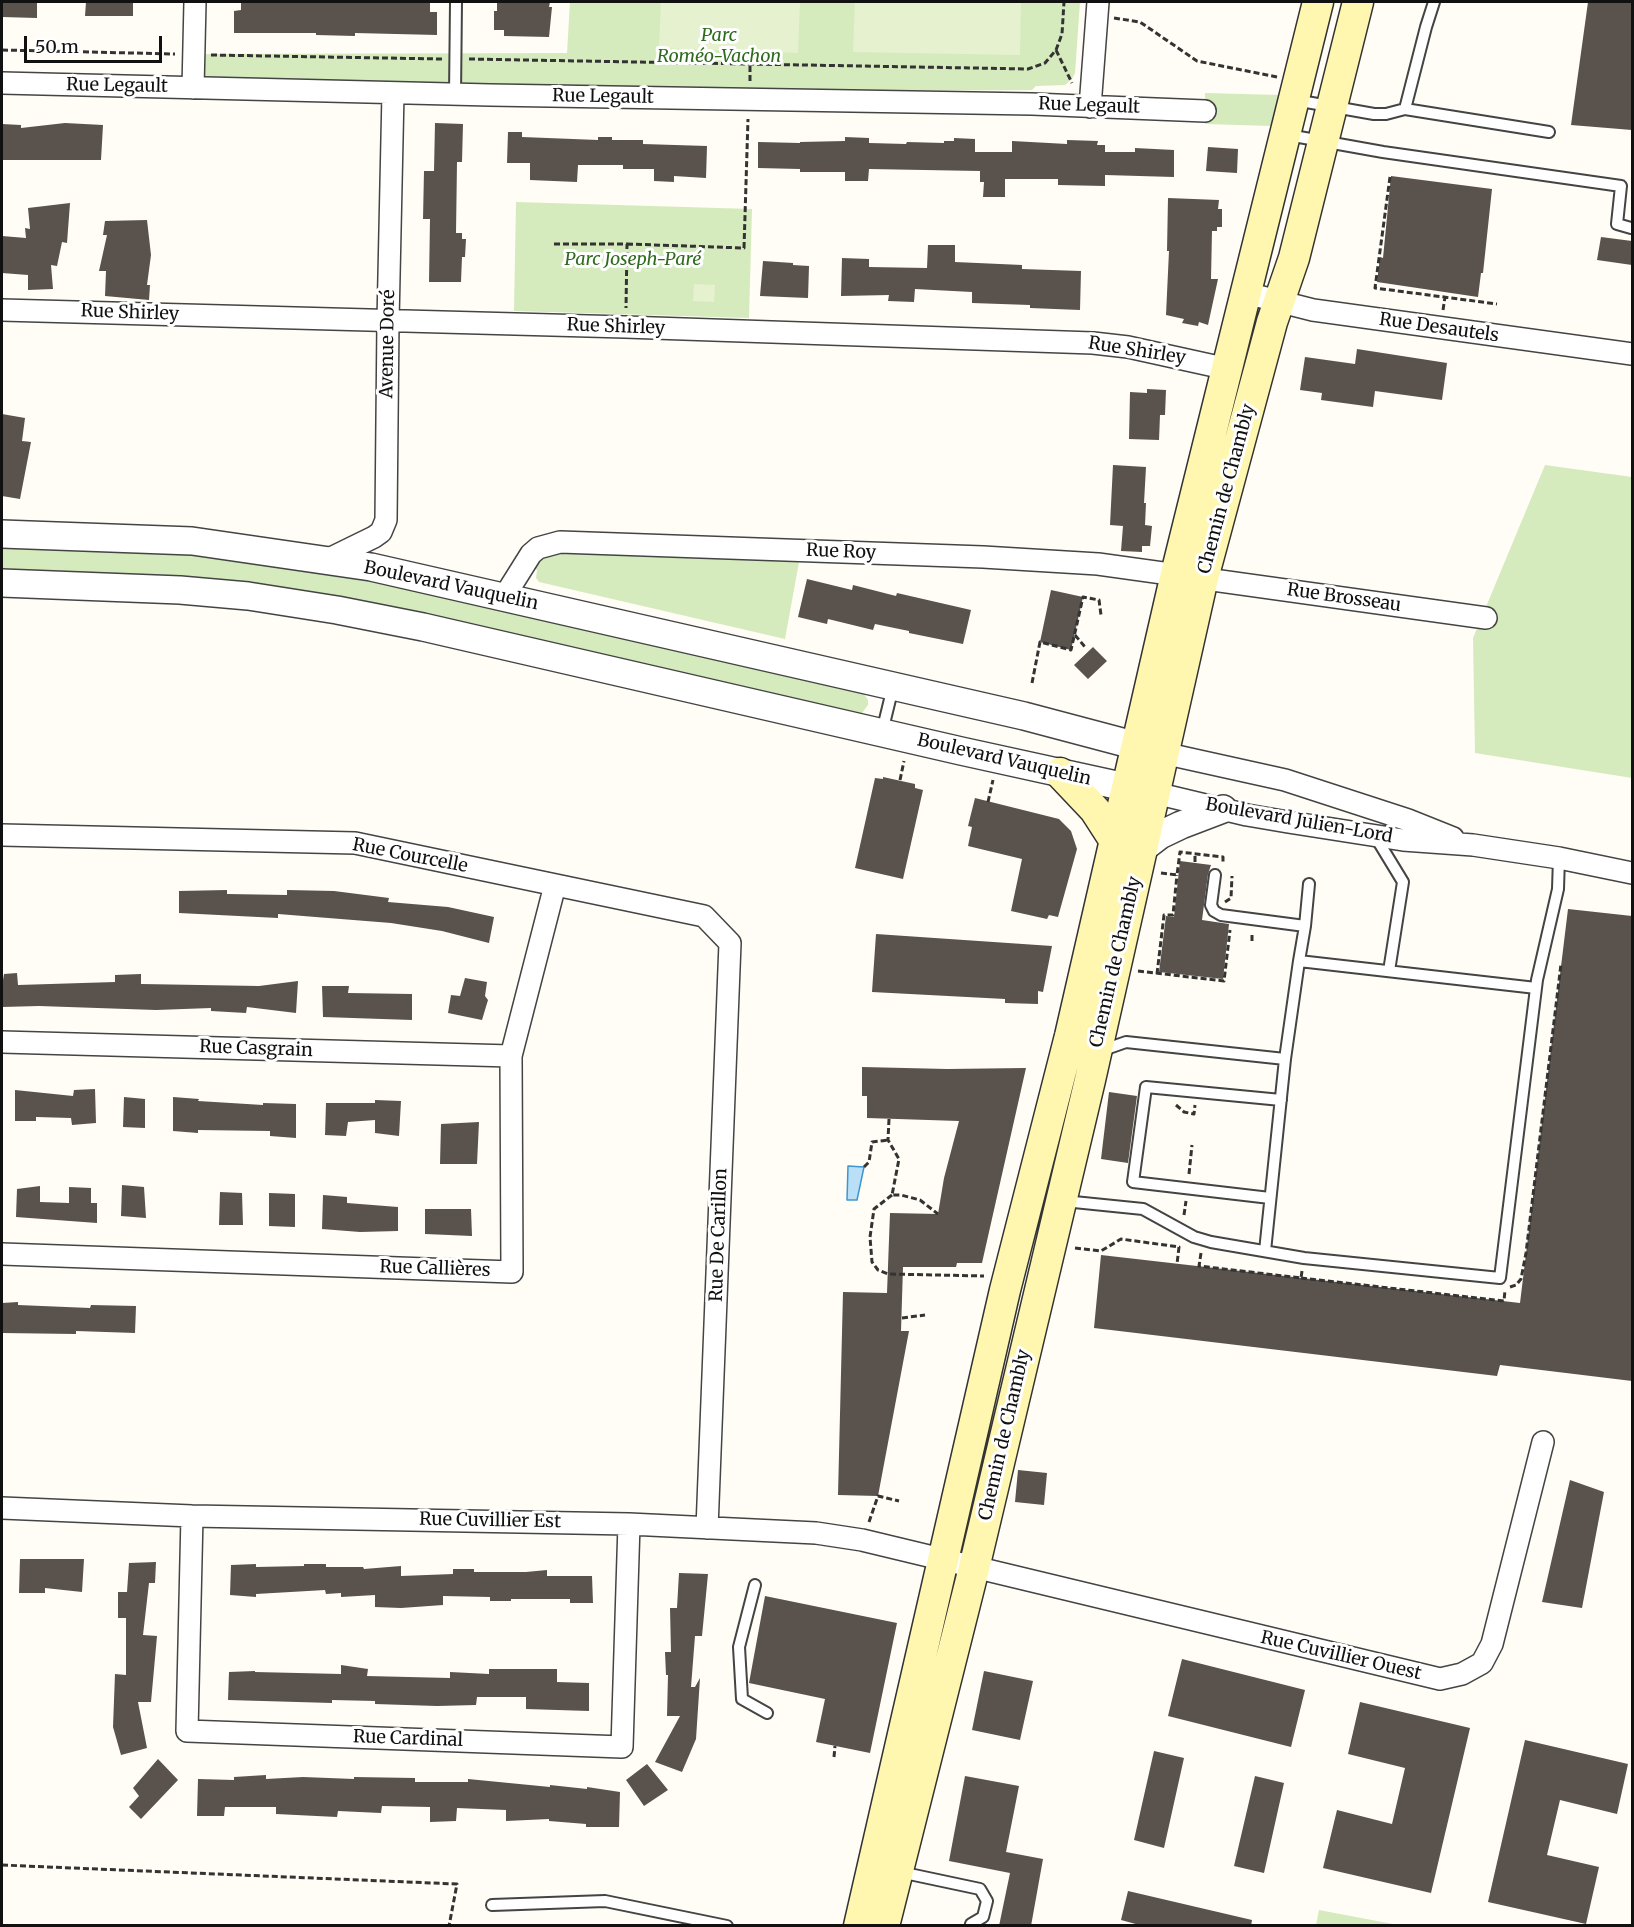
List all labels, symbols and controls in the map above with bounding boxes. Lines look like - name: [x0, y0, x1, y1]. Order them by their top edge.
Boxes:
- scale bar: [27, 24, 165, 62]
- park label: Parc Roméo-Vachon: [657, 25, 781, 68]
- text: 50 m: [35, 35, 79, 58]
- street label: Rue Legault: [66, 74, 168, 98]
- street label: Rue Legault: [552, 85, 654, 109]
- street label: Rue Legault: [1038, 93, 1140, 119]
- park label: Parc Joseph-Paré: [564, 249, 702, 271]
- street label: Avenue Doré: [376, 289, 400, 399]
- street label: Rue Shirley: [80, 300, 180, 326]
- street label: Rue Desautels: [1378, 309, 1500, 347]
- street label: Rue Shirley: [566, 314, 666, 340]
- street label: Rue Shirley: [1087, 333, 1187, 369]
- street label: Chemin de Chambly: [1194, 402, 1260, 576]
- street label: Rue Roy: [805, 540, 877, 564]
- street label: Boulevard Vauquelin: [362, 557, 540, 615]
- street label: Rue Brosseau: [1286, 579, 1402, 617]
- street label: Boulevard Vauquelin: [915, 729, 1093, 791]
- street label: Boulevard Julien-Lord: [1204, 794, 1394, 848]
- street label: Rue Courcelle: [351, 834, 469, 878]
- street label: Chemin de Chambly: [1086, 874, 1146, 1050]
- street label: Rue Casgrain: [199, 1036, 313, 1062]
- street label: Rue De Carillon: [706, 1168, 732, 1302]
- street label: Rue Callières: [379, 1256, 491, 1282]
- street label: Chemin de Chambly: [975, 1347, 1035, 1523]
- street label: Rue Cuvillier Est: [419, 1509, 561, 1533]
- street label: Rue Cuvillier Ouest: [1259, 1627, 1423, 1685]
- street label: Rue Cardinal: [353, 1726, 463, 1752]

